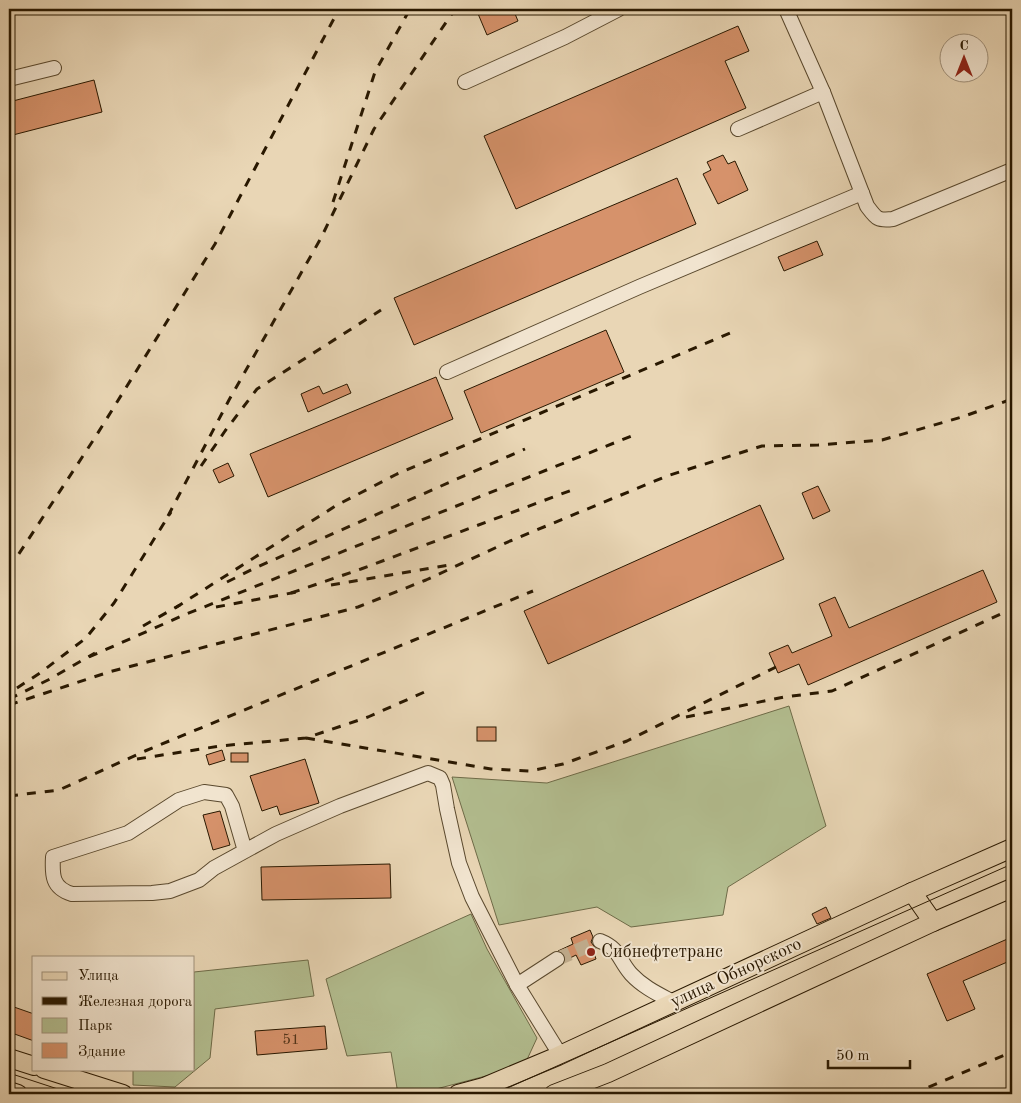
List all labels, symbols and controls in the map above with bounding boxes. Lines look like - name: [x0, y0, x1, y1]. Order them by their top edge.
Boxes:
- north arrow: [938, 32, 988, 82]
- text: С: [959, 39, 969, 53]
- street label: улица Обнорского: [668, 935, 804, 1011]
- place label: Сибнефтетранс: [601, 943, 723, 962]
- marker: Сибнефтетранс: [585, 946, 597, 958]
- legend: [32, 956, 195, 1070]
- text: Улица: [78, 969, 119, 984]
- text: Железная дорога: [78, 995, 193, 1010]
- text: Парк: [78, 1019, 113, 1034]
- house number: 51: [282, 1033, 300, 1048]
- scale bar: [828, 1038, 911, 1070]
- text: Здание: [78, 1045, 125, 1060]
- text: 50 m: [836, 1049, 870, 1064]

